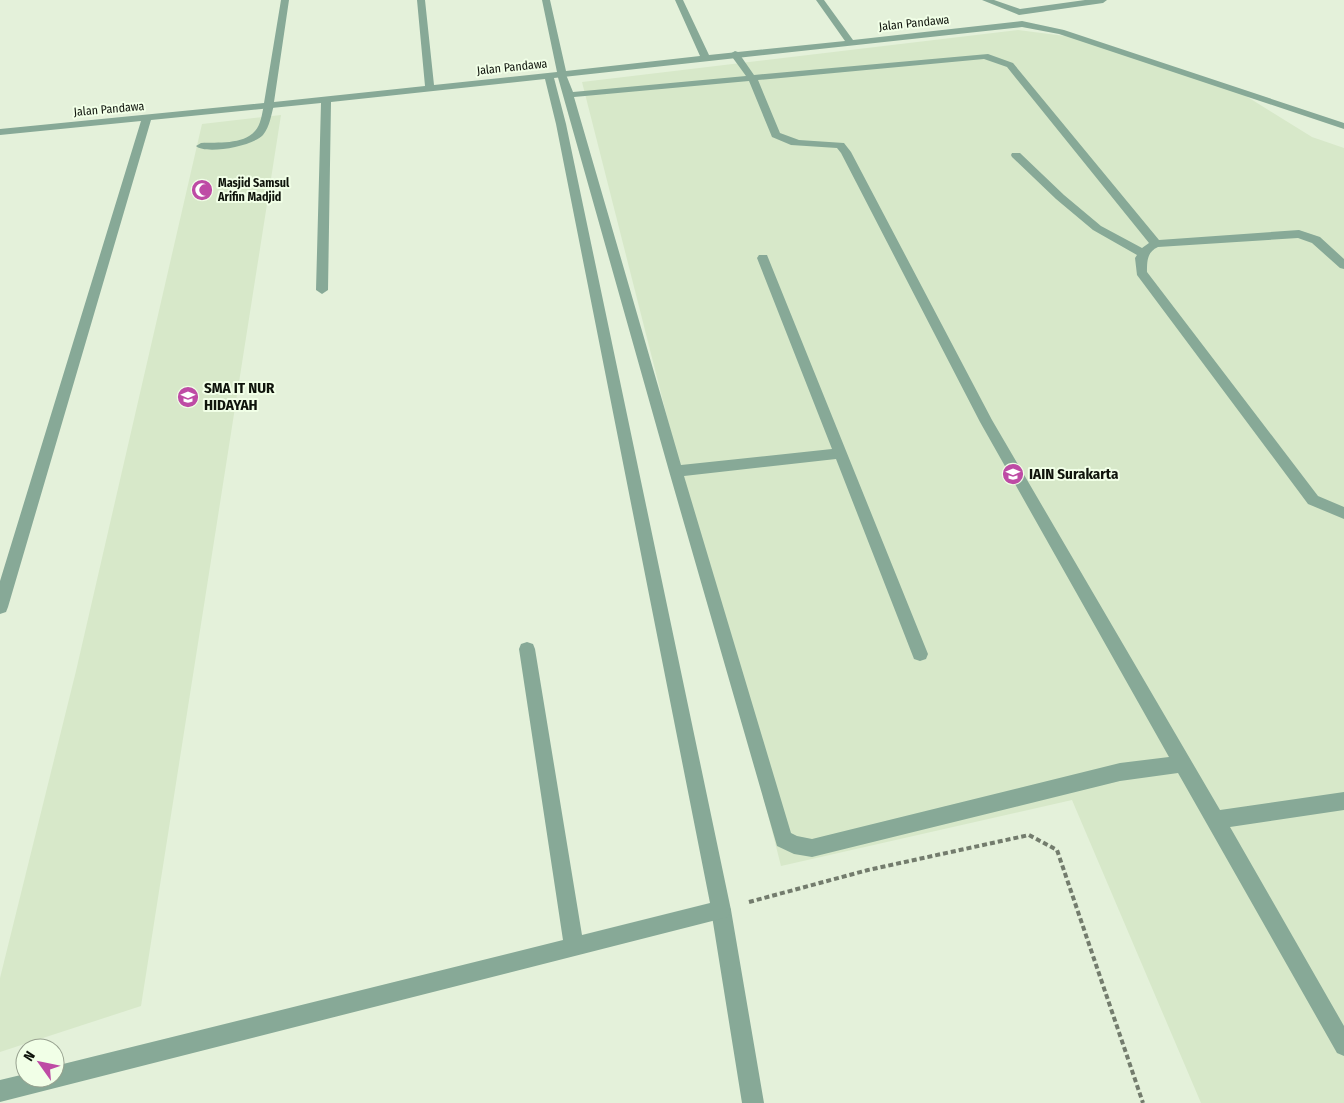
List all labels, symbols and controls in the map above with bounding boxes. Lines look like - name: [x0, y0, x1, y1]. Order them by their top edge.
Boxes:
- street label: Jalan Pandawa: [878, 12, 950, 34]
- street label: Jalan Pandawa: [476, 56, 548, 78]
- street label: Jalan Pandawa: [73, 99, 145, 119]
- place label: Masjid Samsul Arifin Madjid: [217, 176, 290, 204]
- mosque icon: Masjid Samsul Arifin Madjid: [190, 178, 214, 202]
- place label: SMA IT NUR HIDAYAH: [204, 379, 275, 414]
- school or university icon: SMA IT NUR HIDAYAH: [176, 385, 200, 409]
- school or university icon: IAIN Surakarta: [1001, 462, 1025, 486]
- place label: IAIN Surakarta: [1029, 465, 1119, 483]
- north arrow: [15, 1038, 65, 1088]
- text: N: [20, 1048, 39, 1064]

